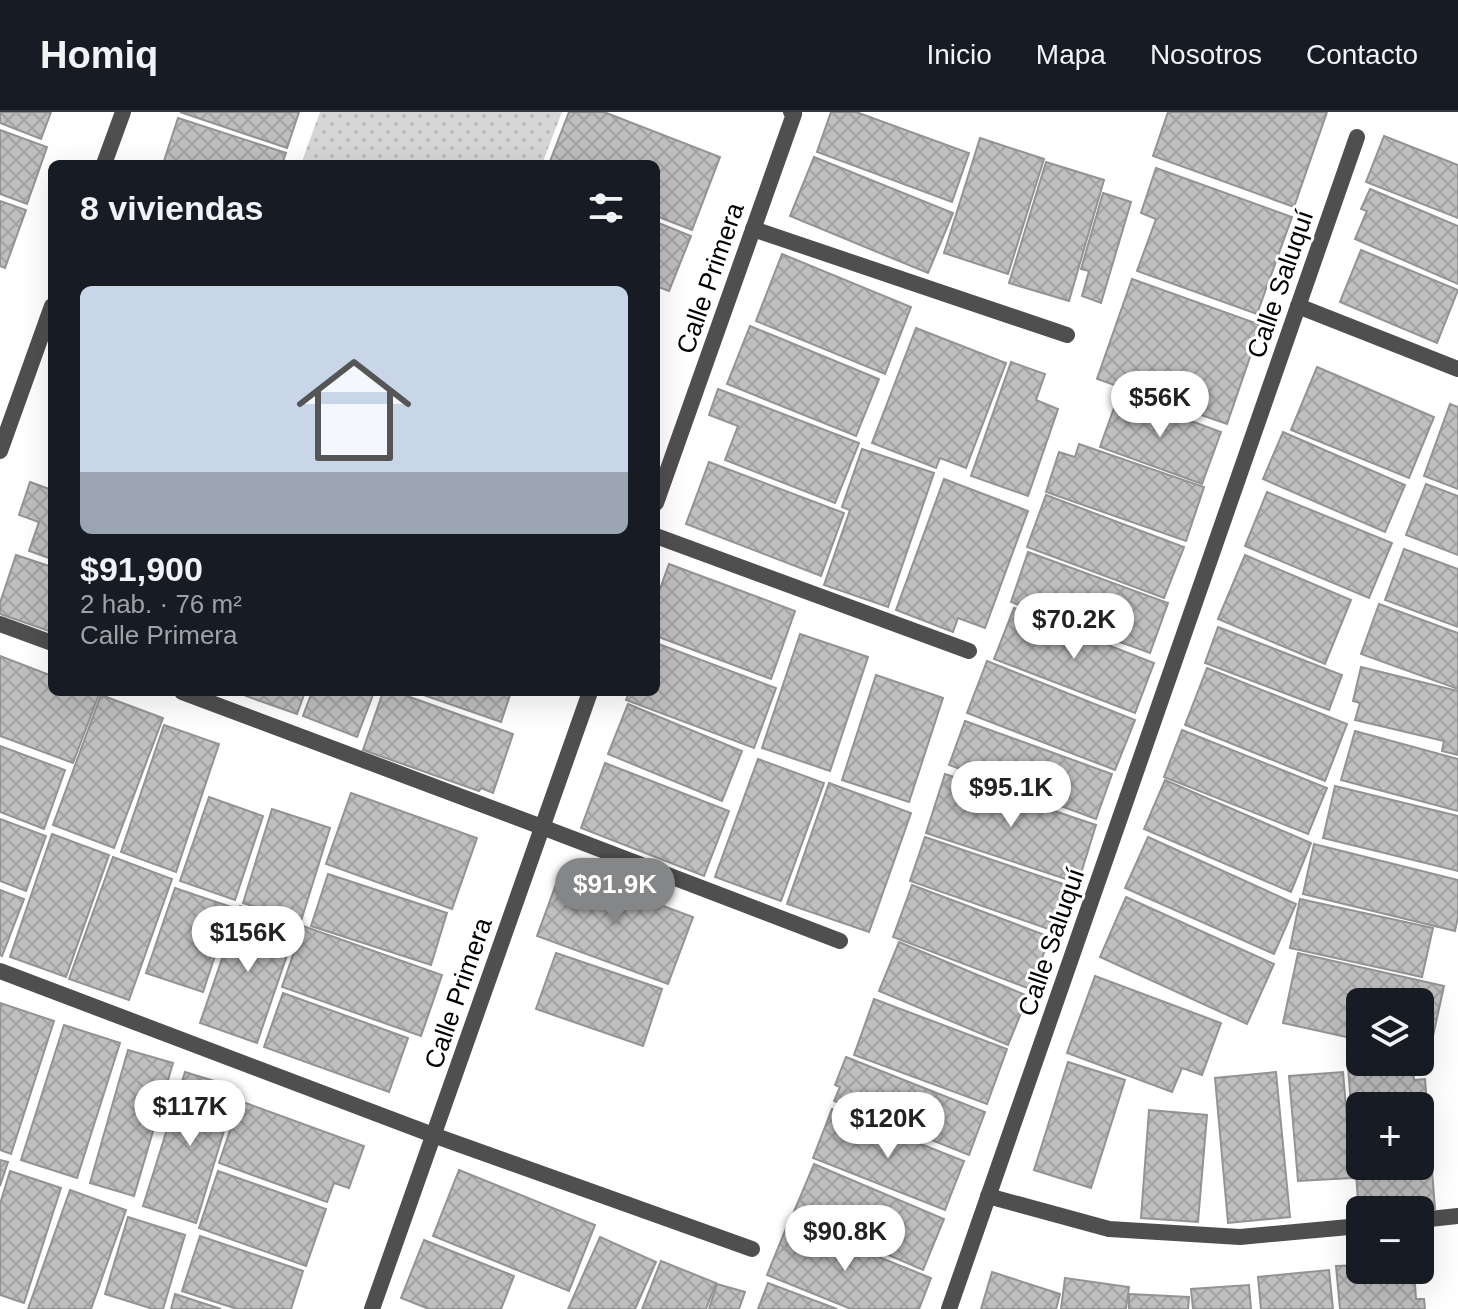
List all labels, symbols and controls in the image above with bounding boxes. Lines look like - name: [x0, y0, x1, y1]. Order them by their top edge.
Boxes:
- text: Homiq: [40, 34, 158, 76]
- text: Inicio: [926, 39, 992, 70]
- text: Mapa: [1036, 39, 1106, 70]
- text: Nosotros: [1150, 39, 1262, 70]
- text: Contacto: [1306, 39, 1418, 70]
- icon: filters: [584, 186, 628, 230]
- text: 8 viviendas: [80, 189, 263, 227]
- street label: Calle Primera: [670, 198, 750, 357]
- street label: Calle Saluquí: [1241, 205, 1320, 362]
- icon: home: [282, 338, 426, 482]
- pin: $56K: [1113, 371, 1207, 439]
- text: $56K: [1129, 382, 1191, 412]
- text: $91,900: [80, 550, 203, 588]
- text: 2 hab. · 76 m²: [80, 589, 242, 619]
- pin: $70.2K: [1009, 593, 1139, 661]
- text: $70.2K: [1032, 604, 1116, 634]
- text: Calle Primera: [80, 620, 238, 650]
- pin: $95.1K: [946, 761, 1076, 829]
- text: $95.1K: [969, 772, 1053, 802]
- pin: $91.9K: [550, 858, 680, 926]
- street label: Calle Saluquí: [1012, 863, 1091, 1020]
- text: $91.9K: [573, 869, 657, 899]
- pin: $156K: [192, 906, 304, 974]
- street label: Calle Primera: [418, 913, 498, 1072]
- text: $156K: [210, 917, 286, 947]
- map controls: [1346, 988, 1434, 1284]
- button: layers: [1346, 988, 1434, 1076]
- pin: $117K: [134, 1080, 246, 1148]
- text: $117K: [152, 1091, 228, 1121]
- pin: $120K: [832, 1092, 944, 1160]
- button: +: [1346, 1092, 1434, 1180]
- text: $120K: [850, 1103, 926, 1133]
- button: −: [1346, 1196, 1434, 1284]
- pin: $90.8K: [780, 1205, 910, 1273]
- text: $90.8K: [803, 1216, 887, 1246]

